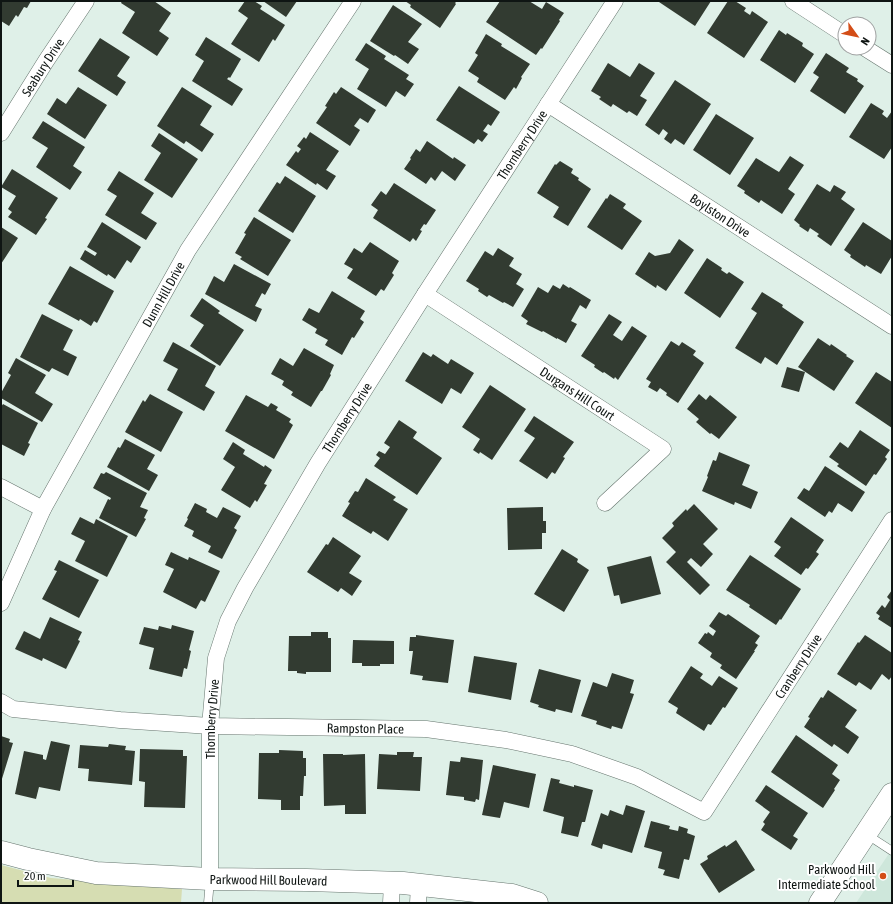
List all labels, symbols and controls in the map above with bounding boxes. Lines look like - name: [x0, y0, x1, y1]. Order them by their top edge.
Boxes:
- north arrow: [837, 16, 877, 56]
- street label: Seabury Drive: [19, 35, 67, 99]
- text: N: [859, 35, 872, 47]
- street label: Thornberry Drive: [494, 107, 550, 183]
- street label: Boylston Drive: [687, 191, 753, 241]
- street label: Dunn Hill Drive: [139, 259, 188, 330]
- street label: Durgans Hill Court: [537, 364, 618, 424]
- street label: Thornberry Drive: [319, 380, 375, 456]
- street label: Cranberry Drive: [772, 631, 825, 701]
- street label: Thornberry Drive: [203, 678, 222, 759]
- street label: Rampston Place: [327, 721, 404, 737]
- scale bar: [18, 862, 73, 888]
- place label: Parkwood Hill Intermediate School: [778, 862, 876, 892]
- text: 20 m: [24, 869, 46, 883]
- marker: Parkwood Hill Intermediate School: [878, 871, 888, 881]
- street label: Parkwood Hill Boulevard: [210, 872, 328, 889]

